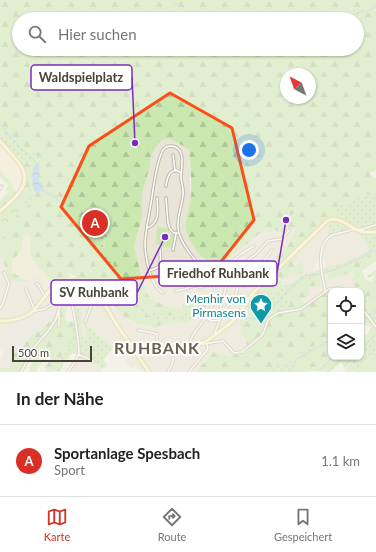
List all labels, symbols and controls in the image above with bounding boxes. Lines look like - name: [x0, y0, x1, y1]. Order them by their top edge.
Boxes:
- search box: [12, 12, 364, 56]
- icon: search: [26, 23, 48, 45]
- text: Hier suchen: [58, 25, 137, 43]
- callout: Waldspielplatz: [31, 65, 132, 90]
- north arrow: [280, 68, 316, 104]
- text: Waldspielplatz: [39, 69, 123, 85]
- your location: [239, 140, 259, 160]
- pin: A: [82, 208, 108, 238]
- callout: Friedhof Ruhbank: [159, 261, 277, 286]
- text: Friedhof Ruhbank: [167, 265, 269, 281]
- callout: SV Ruhbank: [51, 280, 137, 305]
- text: SV Ruhbank: [59, 284, 129, 300]
- map controls: [328, 288, 364, 360]
- button: locate: [328, 288, 364, 324]
- place label: Menhir von Pirmasens: [186, 291, 246, 320]
- place icon: Menhir von Pirmasens: [248, 292, 274, 325]
- button: layers: [328, 324, 364, 360]
- district label: RUHBANK: [114, 338, 200, 357]
- scale bar: [12, 344, 92, 363]
- text: 500 m: [18, 346, 49, 359]
- text: In der Nähe: [16, 388, 104, 409]
- text: Sportanlage Spesbach: [54, 444, 200, 462]
- text: A: [24, 453, 34, 469]
- text: 1.1 km: [321, 453, 360, 469]
- text: Sport: [54, 462, 85, 478]
- tab: Karte: [44, 506, 70, 543]
- tab: Route: [158, 506, 186, 543]
- tab: Gespeichert: [274, 506, 332, 543]

